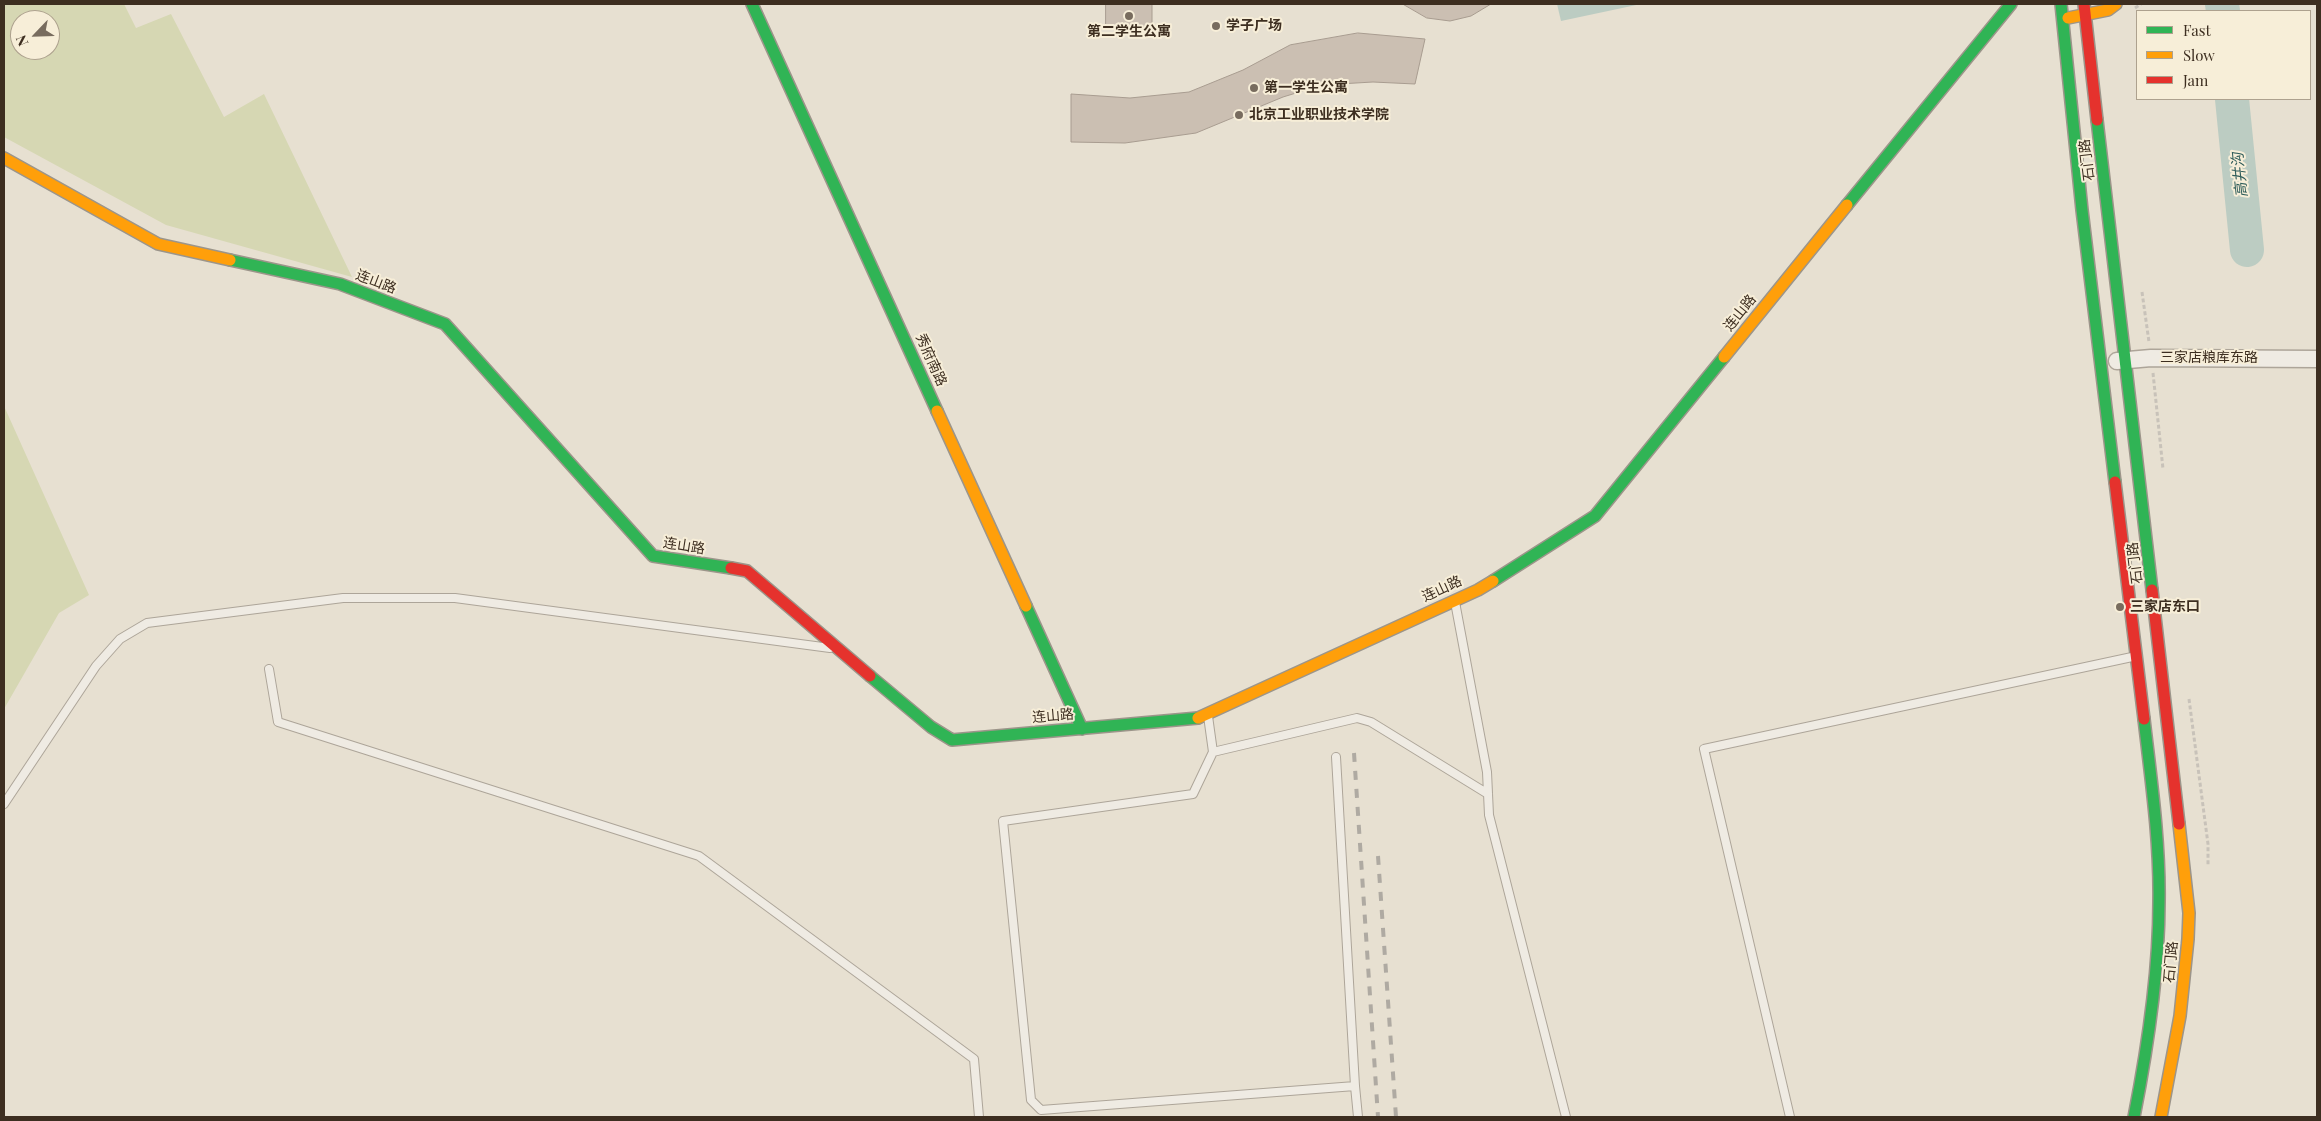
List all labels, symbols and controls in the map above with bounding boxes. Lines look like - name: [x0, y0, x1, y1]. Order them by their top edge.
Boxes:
- north arrow: [10, 10, 60, 60]
- marker: 第二学生公寓: [1123, 10, 1135, 22]
- legend: [2136, 10, 2311, 100]
- place label: 学子广场: [1226, 18, 1282, 34]
- marker: 学子广场: [1210, 20, 1222, 32]
- text: Fast: [2183, 20, 2211, 40]
- place label: 第二学生公寓: [1087, 24, 1171, 40]
- text: N: [11, 32, 32, 49]
- text: Slow: [2183, 45, 2215, 65]
- text: Jam: [2183, 70, 2208, 90]
- place label: 第一学生公寓: [1264, 80, 1348, 96]
- marker: 第一学生公寓: [1248, 82, 1260, 94]
- place label: 北京工业职业技术学院: [1249, 107, 1389, 123]
- marker: 北京工业职业技术学院: [1233, 109, 1245, 121]
- street label: 石门路: [2076, 138, 2098, 182]
- water label: 高井沟: [2229, 152, 2251, 198]
- street label: 连山路: [353, 267, 399, 297]
- street label: 连山路: [1720, 291, 1760, 335]
- street label: 秀府南路: [912, 331, 950, 389]
- street label: 三家店粮库东路: [2160, 350, 2258, 366]
- street label: 连山路: [662, 534, 706, 558]
- street label: 石门路: [2124, 541, 2146, 585]
- street label: 连山路: [1419, 573, 1465, 605]
- place label: 三家店东口: [2130, 599, 2200, 615]
- marker: 三家店东口: [2114, 601, 2126, 613]
- street label: 连山路: [1031, 706, 1075, 726]
- street label: 石门路: [2161, 940, 2181, 984]

